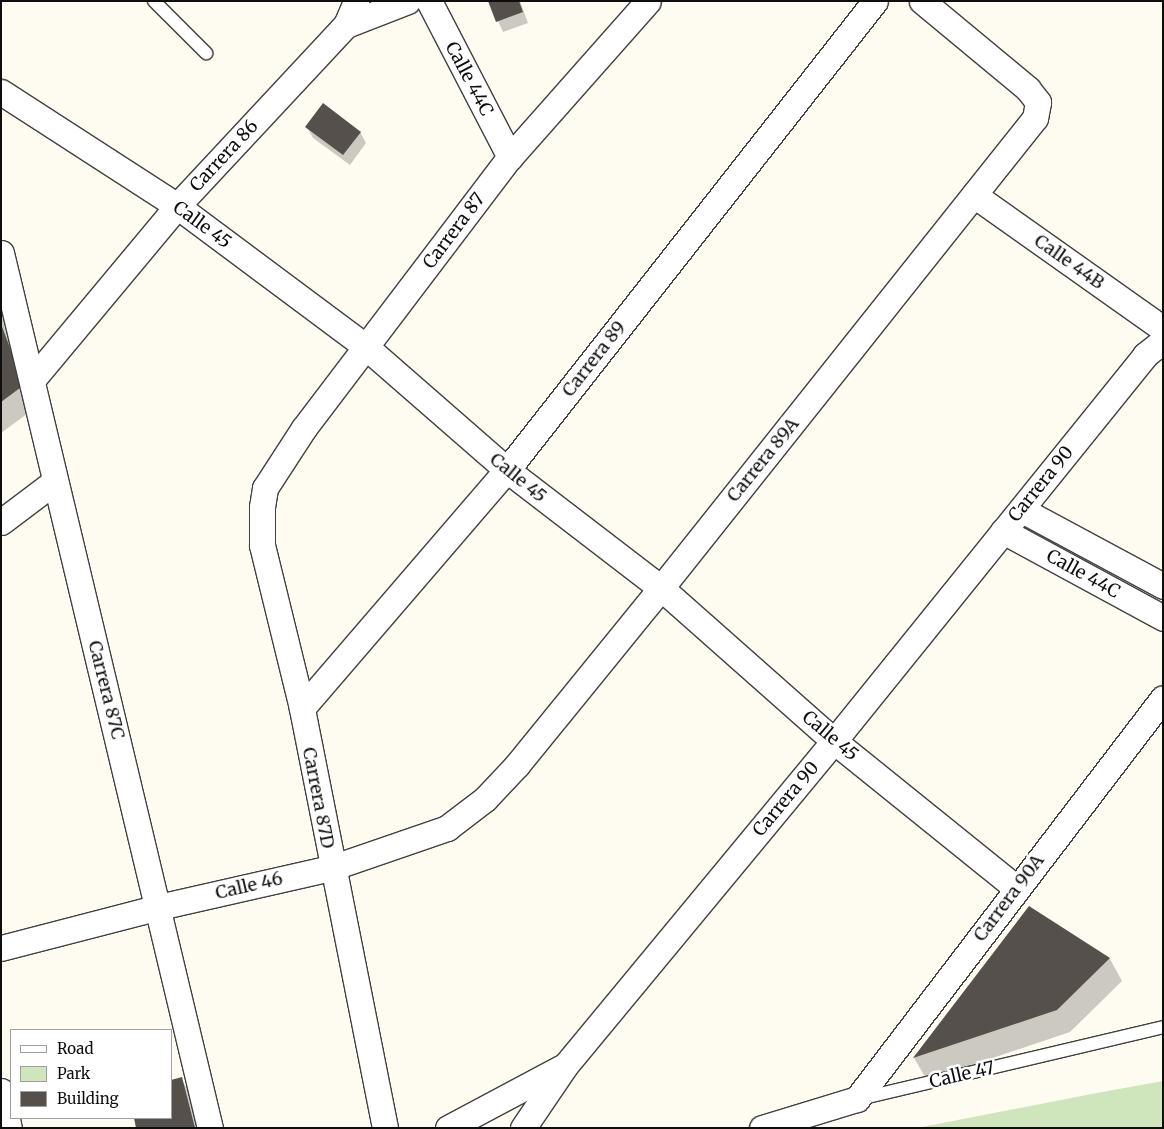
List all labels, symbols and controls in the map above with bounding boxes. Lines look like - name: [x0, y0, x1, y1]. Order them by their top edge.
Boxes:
- street label: Calle 44C: [441, 38, 497, 120]
- street label: Carrera 86: [185, 116, 263, 196]
- street label: Carrera 87: [419, 189, 489, 273]
- street label: Calle 45: [169, 197, 235, 253]
- street label: Calle 44B: [1030, 230, 1108, 294]
- street label: Carrera 89: [558, 317, 630, 401]
- street label: Carrera 89A: [723, 414, 803, 506]
- street label: Carrera 90: [1004, 442, 1078, 526]
- street label: Calle 45: [485, 449, 551, 507]
- street label: Calle 44C: [1043, 545, 1123, 603]
- street label: Carrera 87C: [83, 639, 129, 741]
- street label: Calle 45: [798, 706, 862, 766]
- street label: Carrera 87D: [298, 746, 338, 850]
- street label: Carrera 90: [748, 757, 824, 841]
- street label: Carrera 90A: [969, 850, 1049, 946]
- street label: Calle 46: [213, 868, 285, 904]
- legend: [10, 1029, 172, 1119]
- text: Road: [57, 1039, 93, 1058]
- street label: Calle 47: [927, 1057, 997, 1093]
- text: Park: [57, 1064, 90, 1083]
- text: Building: [57, 1089, 119, 1108]

